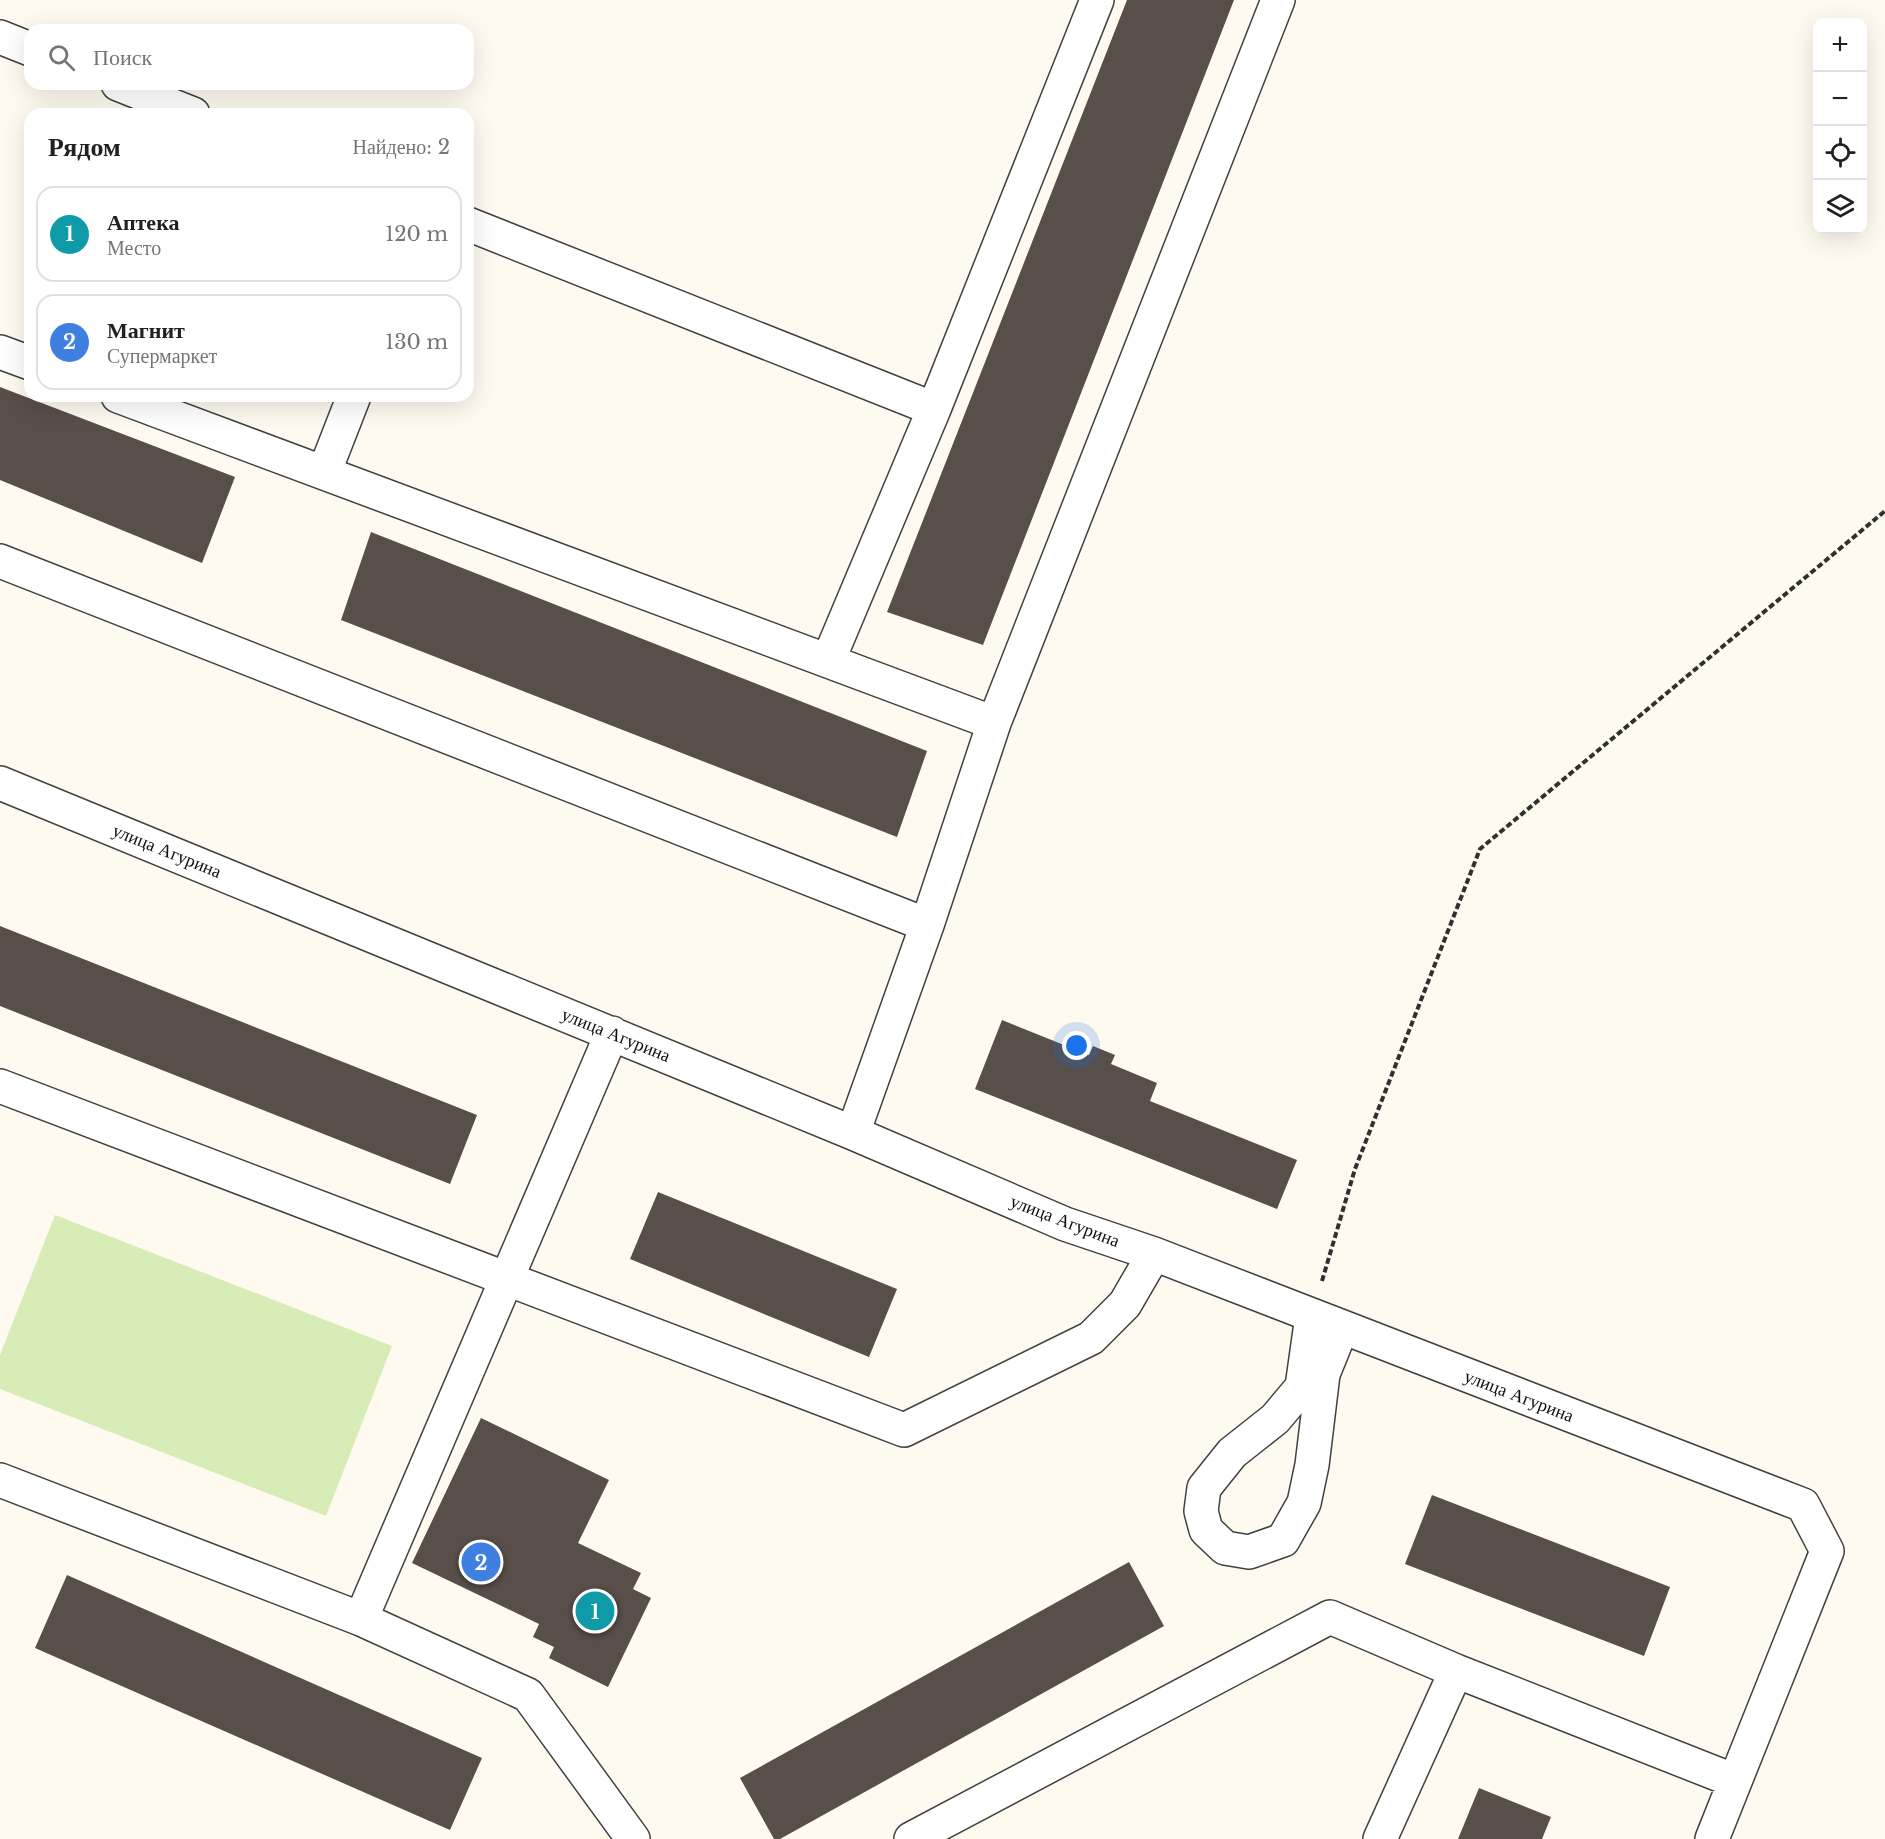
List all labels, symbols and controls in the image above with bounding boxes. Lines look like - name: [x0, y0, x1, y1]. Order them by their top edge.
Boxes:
- map controls: [1813, 18, 1867, 234]
- button: +: [1813, 18, 1867, 72]
- search box: [24, 24, 474, 90]
- icon: search: [45, 41, 78, 74]
- text: Поиск: [93, 44, 152, 71]
- button: −: [1813, 72, 1867, 126]
- button: locate: [1813, 126, 1867, 180]
- text: Рядом: [48, 131, 121, 163]
- text: Найдено: 2: [352, 135, 450, 159]
- button: layers: [1813, 180, 1867, 234]
- text: Аптека: [107, 209, 179, 236]
- text: 1: [65, 222, 74, 246]
- text: 120 m: [385, 222, 448, 246]
- text: Место: [107, 236, 161, 260]
- text: Магнит: [107, 317, 185, 344]
- text: 2: [63, 330, 76, 354]
- text: 130 m: [385, 330, 448, 354]
- text: Супермаркет: [107, 344, 217, 368]
- street label: улица Агурина: [109, 819, 225, 883]
- street label: улица Агурина: [558, 1003, 674, 1067]
- your location: [1062, 1031, 1091, 1060]
- street label: улица Агурина: [1007, 1190, 1123, 1252]
- street label: улица Агурина: [1461, 1365, 1577, 1427]
- pin: 2: [462, 1540, 500, 1584]
- pin: 1: [576, 1588, 614, 1634]

